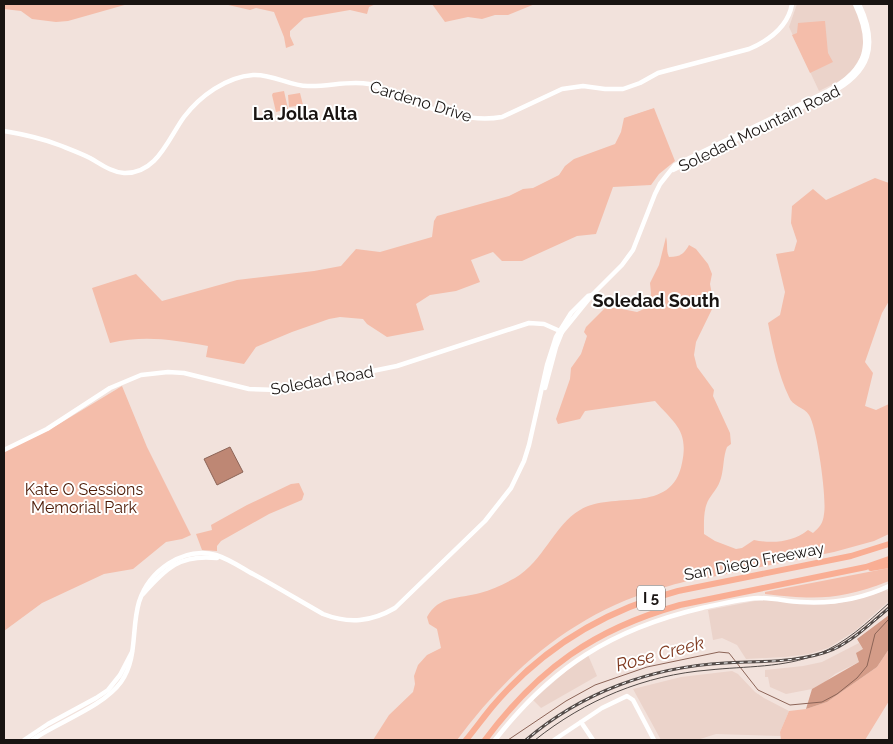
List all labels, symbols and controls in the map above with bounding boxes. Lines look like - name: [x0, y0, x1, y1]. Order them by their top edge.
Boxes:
- street label: Cardeno Drive: [368, 77, 474, 126]
- street label: Soledad Mountain Road: [675, 81, 843, 176]
- district label: La Jolla Alta: [253, 103, 357, 124]
- district label: Soledad South: [592, 290, 720, 311]
- street label: Soledad Road: [269, 362, 375, 399]
- park label: Kate O Sessions Memorial Park: [25, 480, 143, 517]
- street label: San Diego Freeway: [682, 539, 826, 584]
- road number: I 5: [637, 586, 665, 610]
- water label: Rose Creek: [613, 632, 707, 675]

